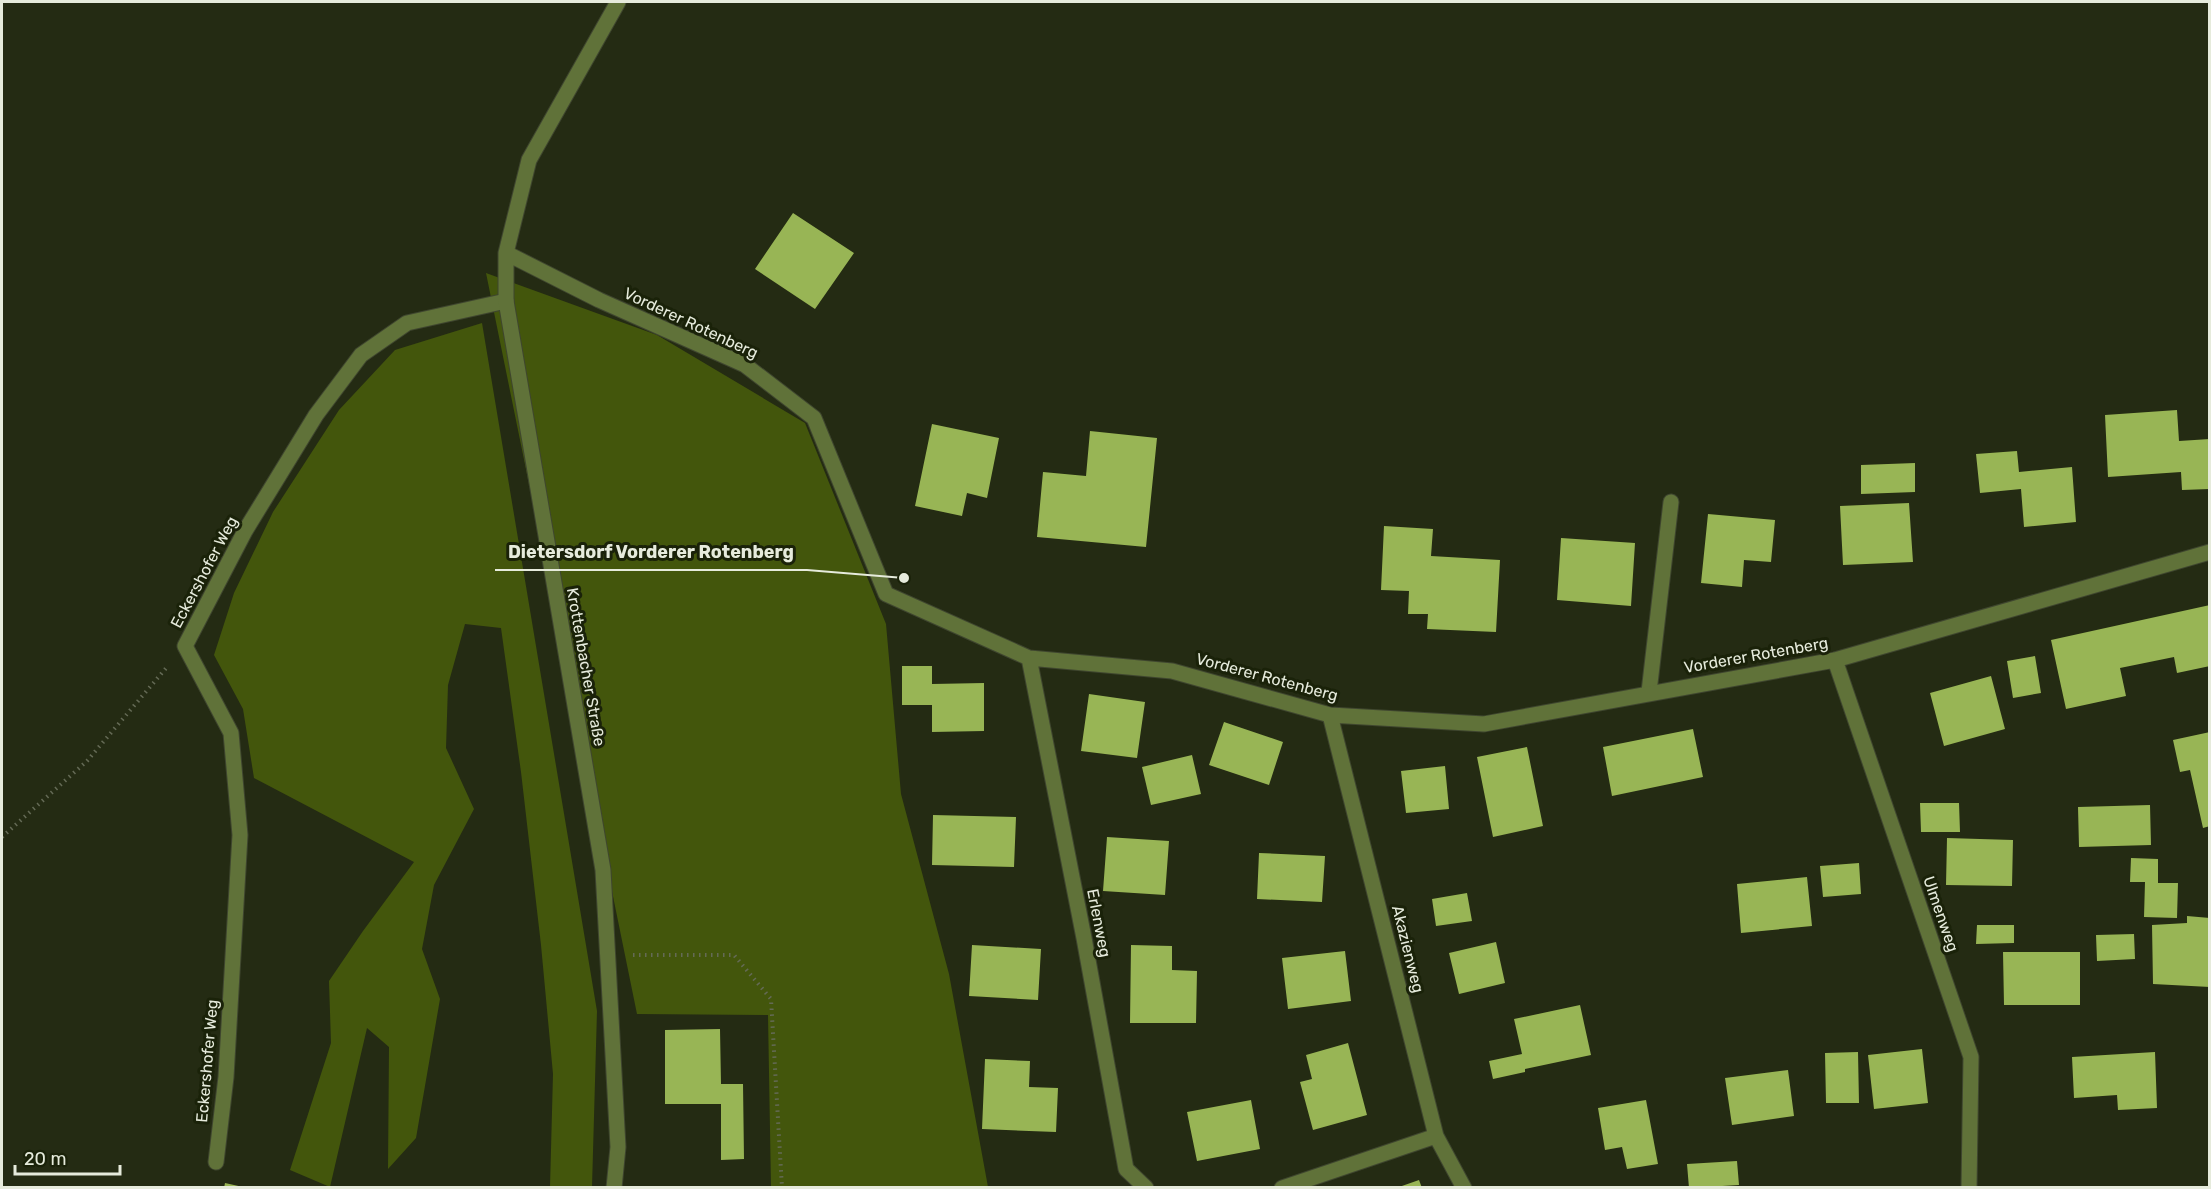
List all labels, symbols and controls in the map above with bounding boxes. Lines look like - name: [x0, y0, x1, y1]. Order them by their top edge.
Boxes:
- street label: Vorderer Rotenberg: [621, 284, 761, 362]
- street label: Eckershofer Weg: [167, 513, 241, 631]
- callout: Dietersdorf Vorderer Rotenberg: [495, 534, 807, 570]
- text: Dietersdorf Vorderer Rotenberg: [508, 541, 794, 563]
- street label: Krottenbacher Straße: [563, 586, 609, 748]
- street label: Vorderer Rotenberg: [1682, 633, 1830, 677]
- street label: Vorderer Rotenberg: [1194, 649, 1340, 705]
- street label: Ulmenweg: [1919, 874, 1963, 954]
- street label: Erlenweg: [1083, 887, 1115, 959]
- street label: Akazienweg: [1388, 903, 1428, 995]
- street label: Eckershofer Weg: [192, 999, 222, 1123]
- scale bar: [15, 1138, 120, 1176]
- text: 20 m: [24, 1148, 66, 1170]

